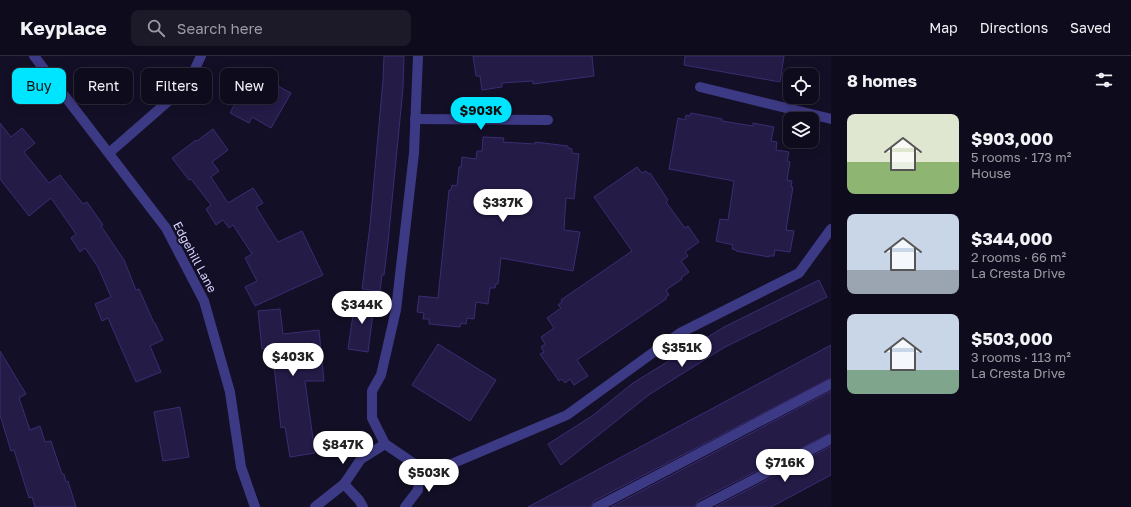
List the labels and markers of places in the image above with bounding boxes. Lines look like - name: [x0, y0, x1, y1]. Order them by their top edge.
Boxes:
- pin: $903K: [453, 97, 509, 131]
- pin: $337K: [475, 189, 531, 223]
- pin: $344K: [334, 291, 390, 325]
- pin: $351K: [654, 334, 710, 368]
- pin: $403K: [265, 343, 321, 377]
- pin: $847K: [315, 431, 371, 465]
- pin: $716K: [757, 449, 813, 483]
- pin: $503K: [401, 459, 457, 493]

